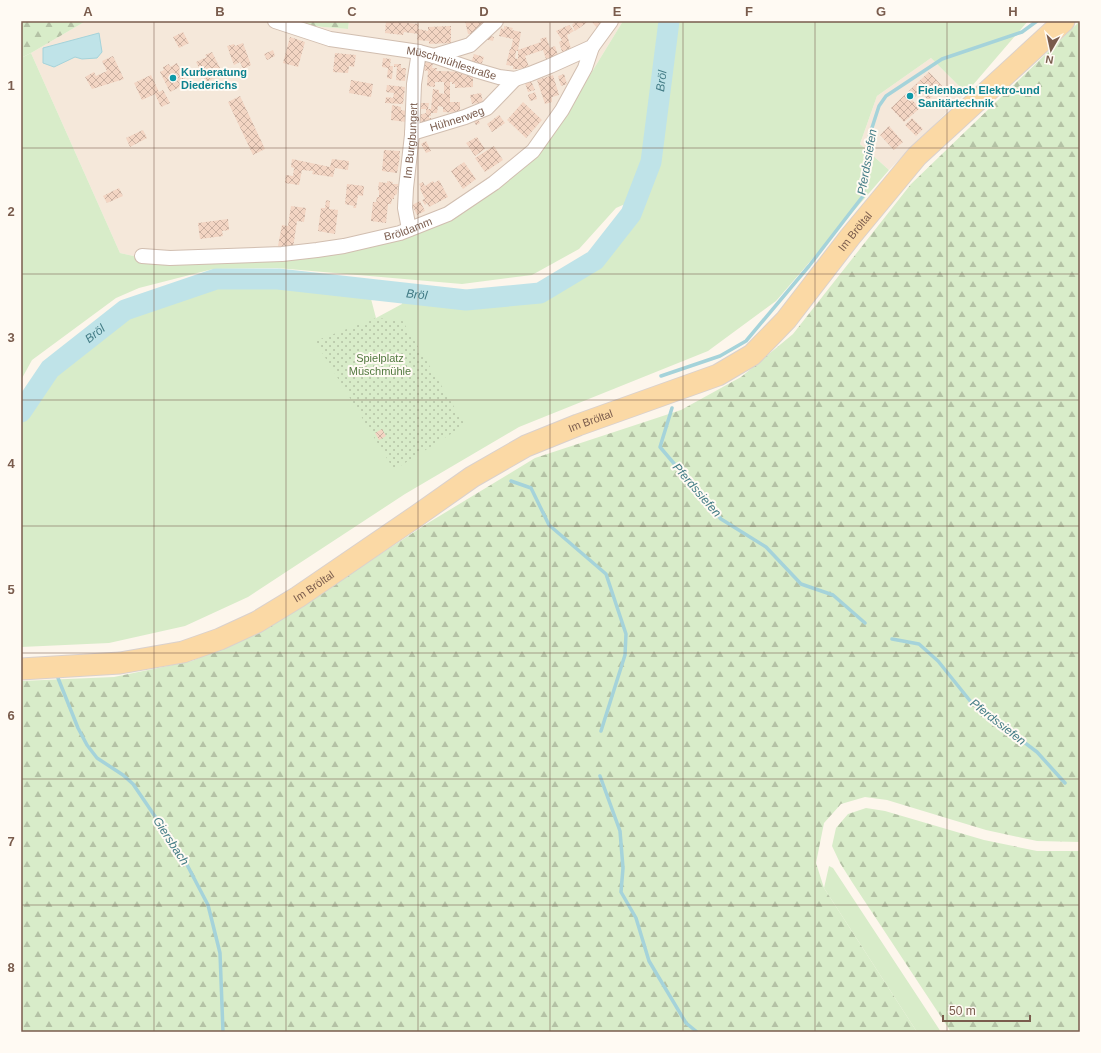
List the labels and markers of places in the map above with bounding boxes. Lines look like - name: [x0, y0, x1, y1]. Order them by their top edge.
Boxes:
- place label: Kurberatung Diederichs: [181, 66, 247, 91]
- marker: Kurberatung Diederichs: [168, 73, 178, 83]
- place label: Fielenbach Elektro-und Sanitärtechnik: [918, 84, 1040, 109]
- marker: Fielenbach Elektro-und Sanitärtechnik: [905, 91, 915, 101]

